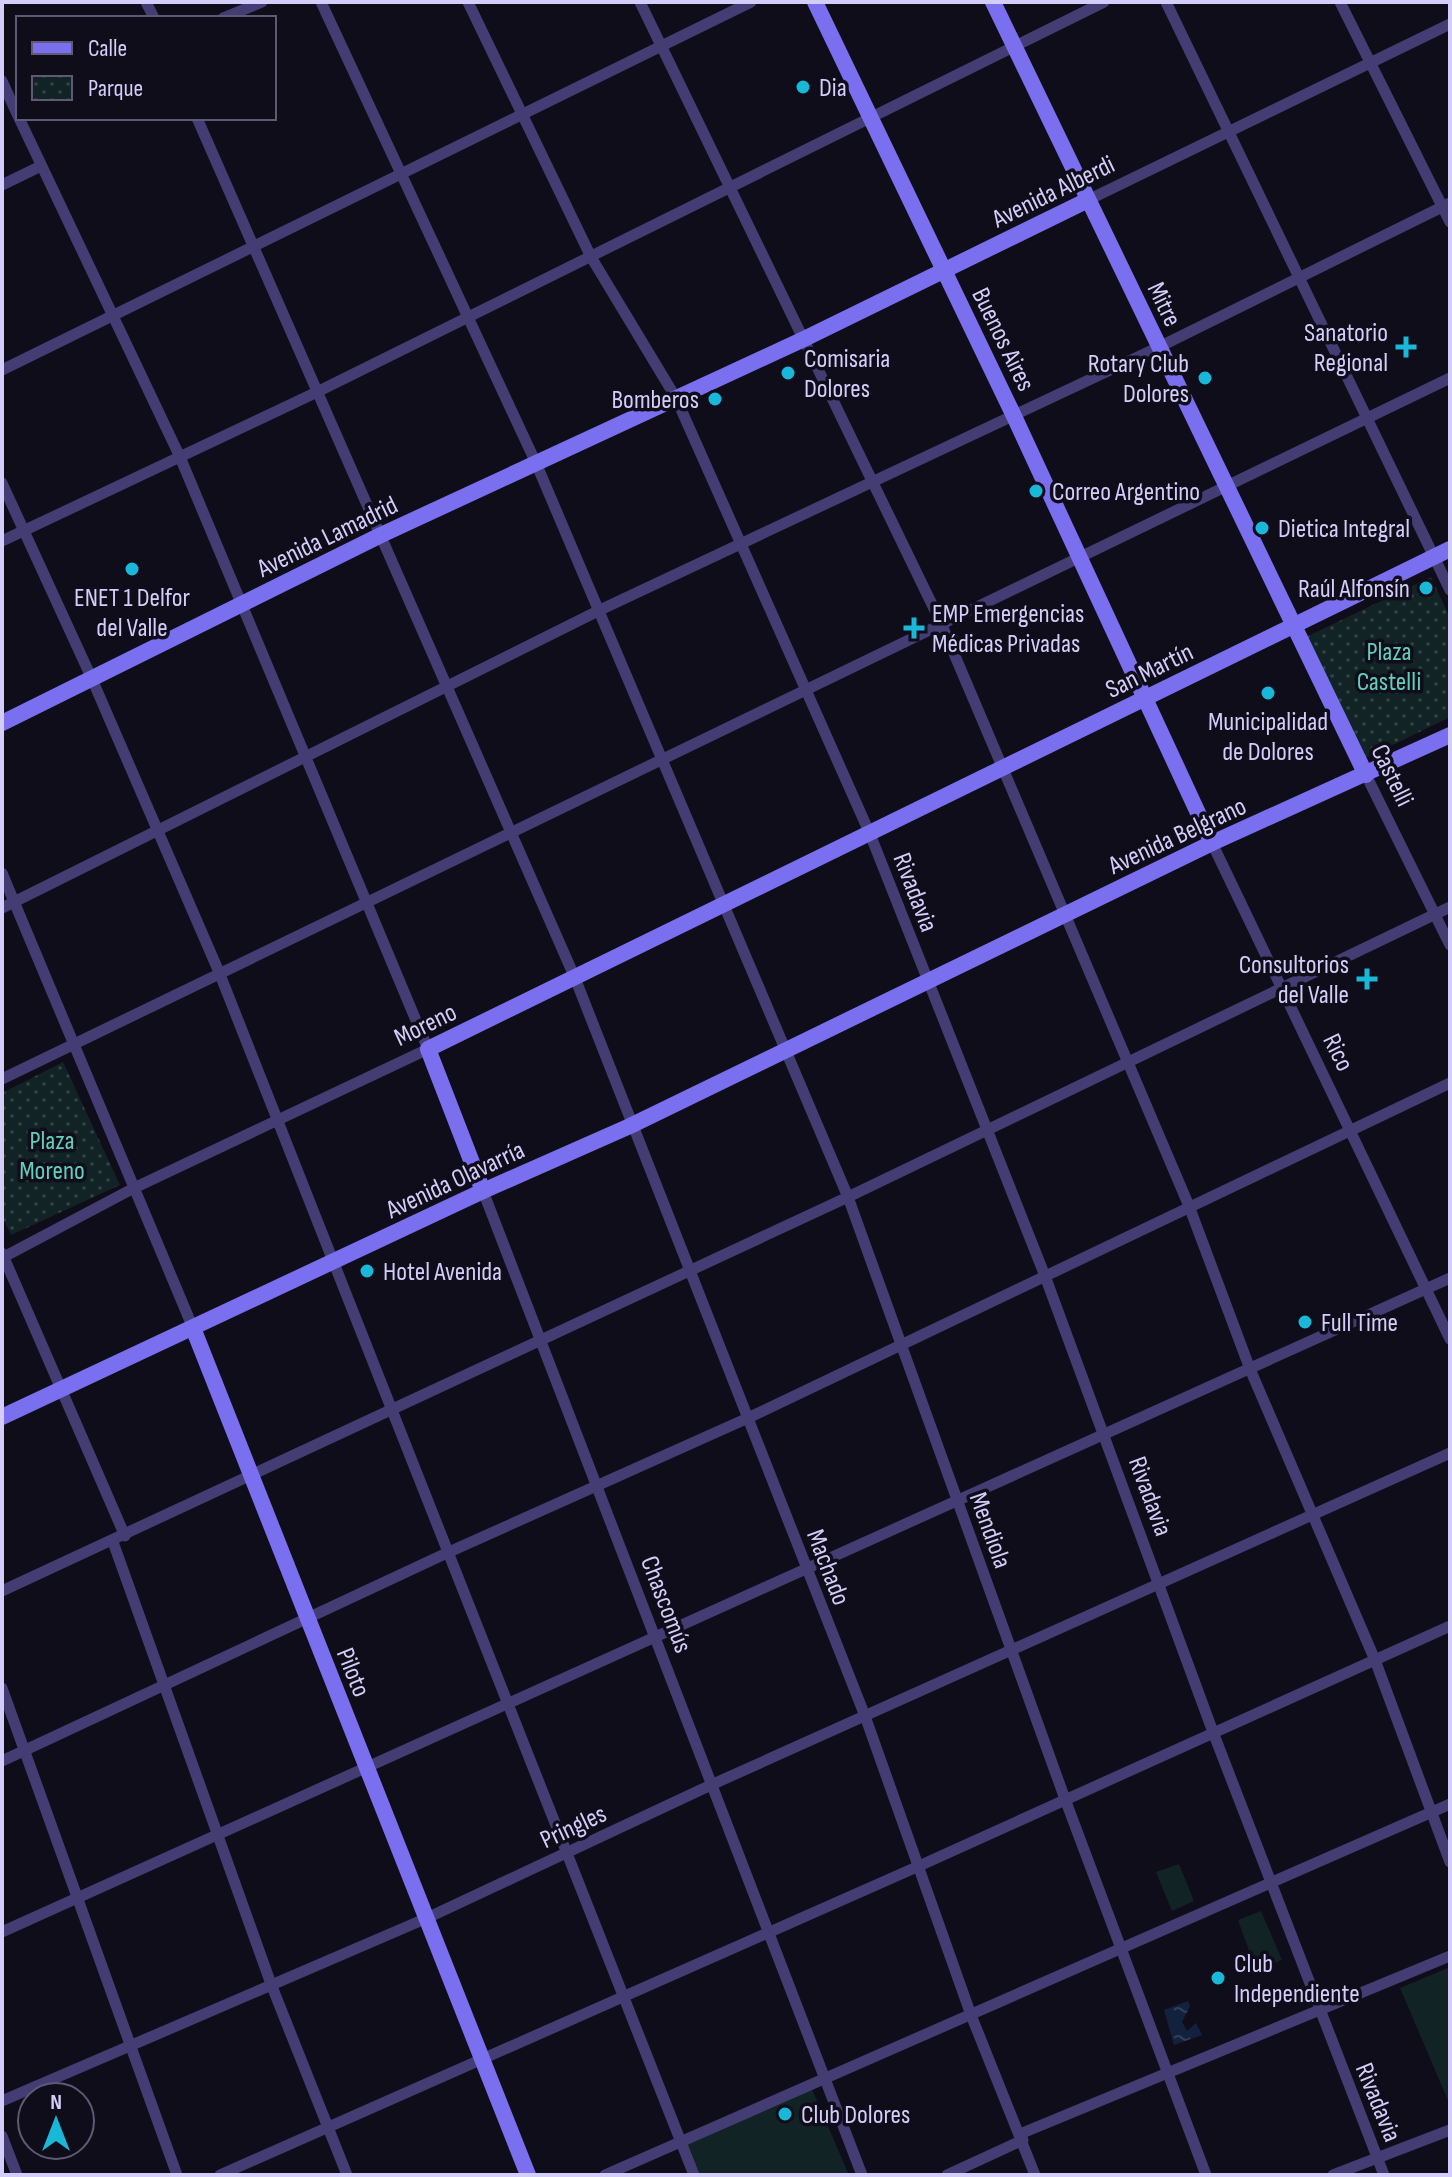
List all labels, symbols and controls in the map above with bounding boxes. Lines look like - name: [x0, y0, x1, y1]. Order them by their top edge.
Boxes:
- legend: [16, 16, 276, 120]
- text: Calle: [88, 34, 127, 63]
- place label: Dia: [819, 73, 847, 104]
- text: Parque: [88, 74, 143, 103]
- marker: Dia: [794, 78, 812, 96]
- street label: Avenida Alberdi: [986, 149, 1120, 236]
- street label: Mitre: [1140, 277, 1188, 332]
- street label: Buenos Aires: [964, 283, 1041, 396]
- place label: Sanatorio Regional: [1304, 318, 1388, 379]
- marker: Sanatorio Regional: [1395, 336, 1417, 358]
- place label: Comisaria Dolores: [804, 344, 890, 405]
- place label: Rotary Club Dolores: [1088, 349, 1189, 410]
- marker: Comisaria Dolores: [779, 364, 797, 382]
- marker: Rotary Club Dolores: [1196, 369, 1214, 387]
- place label: Bomberos: [612, 385, 699, 416]
- marker: Bomberos: [706, 390, 724, 408]
- place label: Correo Argentino: [1052, 477, 1200, 508]
- marker: Correo Argentino: [1027, 482, 1045, 500]
- street label: Avenida Lamadrid: [251, 490, 403, 585]
- place label: Dietica Integral: [1278, 514, 1410, 545]
- marker: Dietica Integral: [1253, 519, 1271, 537]
- marker: ENET 1 Delfor del Valle: [123, 560, 141, 578]
- place label: Raúl Alfonsín: [1298, 574, 1410, 605]
- marker: Raúl Alfonsín: [1417, 579, 1435, 597]
- place label: ENET 1 Delfor del Valle: [74, 583, 190, 644]
- place label: EMP Emergencias Médicas Privadas: [932, 599, 1084, 660]
- marker: EMP Emergencias Médicas Privadas: [903, 617, 925, 639]
- street label: San Martín: [1101, 637, 1198, 706]
- park label: Plaza Castelli: [1357, 637, 1421, 698]
- marker: Municipalidad de Dolores: [1259, 684, 1277, 702]
- place label: Municipalidad de Dolores: [1208, 707, 1328, 768]
- street label: Castelli: [1364, 740, 1420, 812]
- street label: Avenida Belgrano: [1103, 791, 1251, 882]
- street label: Rivadavia: [885, 849, 944, 936]
- place label: Consultorios del Valle: [1239, 950, 1349, 1011]
- marker: Consultorios del Valle: [1356, 968, 1378, 990]
- street label: Moreno: [389, 997, 462, 1054]
- street label: Rico: [1315, 1029, 1360, 1077]
- park label: Plaza Moreno: [19, 1126, 85, 1187]
- street label: Avenida Olavarría: [381, 1135, 530, 1226]
- place label: Hotel Avenida: [383, 1257, 502, 1288]
- marker: Hotel Avenida: [358, 1262, 376, 1280]
- place label: Full Time: [1321, 1308, 1398, 1339]
- marker: Full Time: [1296, 1313, 1314, 1331]
- street label: Rivadavia: [1121, 1453, 1178, 1540]
- street label: Mendiola: [962, 1488, 1018, 1573]
- street label: Machado: [799, 1525, 856, 1610]
- street label: Chascomús: [633, 1552, 698, 1657]
- street label: Piloto: [329, 1644, 376, 1702]
- street label: Pringles: [536, 1799, 612, 1856]
- place label: Club Independiente: [1234, 1949, 1360, 2010]
- marker: Club Independiente: [1209, 1969, 1227, 1987]
- street label: Rivadavia: [1348, 2059, 1407, 2146]
- north arrow: [16, 2081, 96, 2161]
- text: N: [50, 2089, 62, 2116]
- place label: Club Dolores: [801, 2100, 910, 2131]
- marker: Club Dolores: [776, 2105, 794, 2123]

